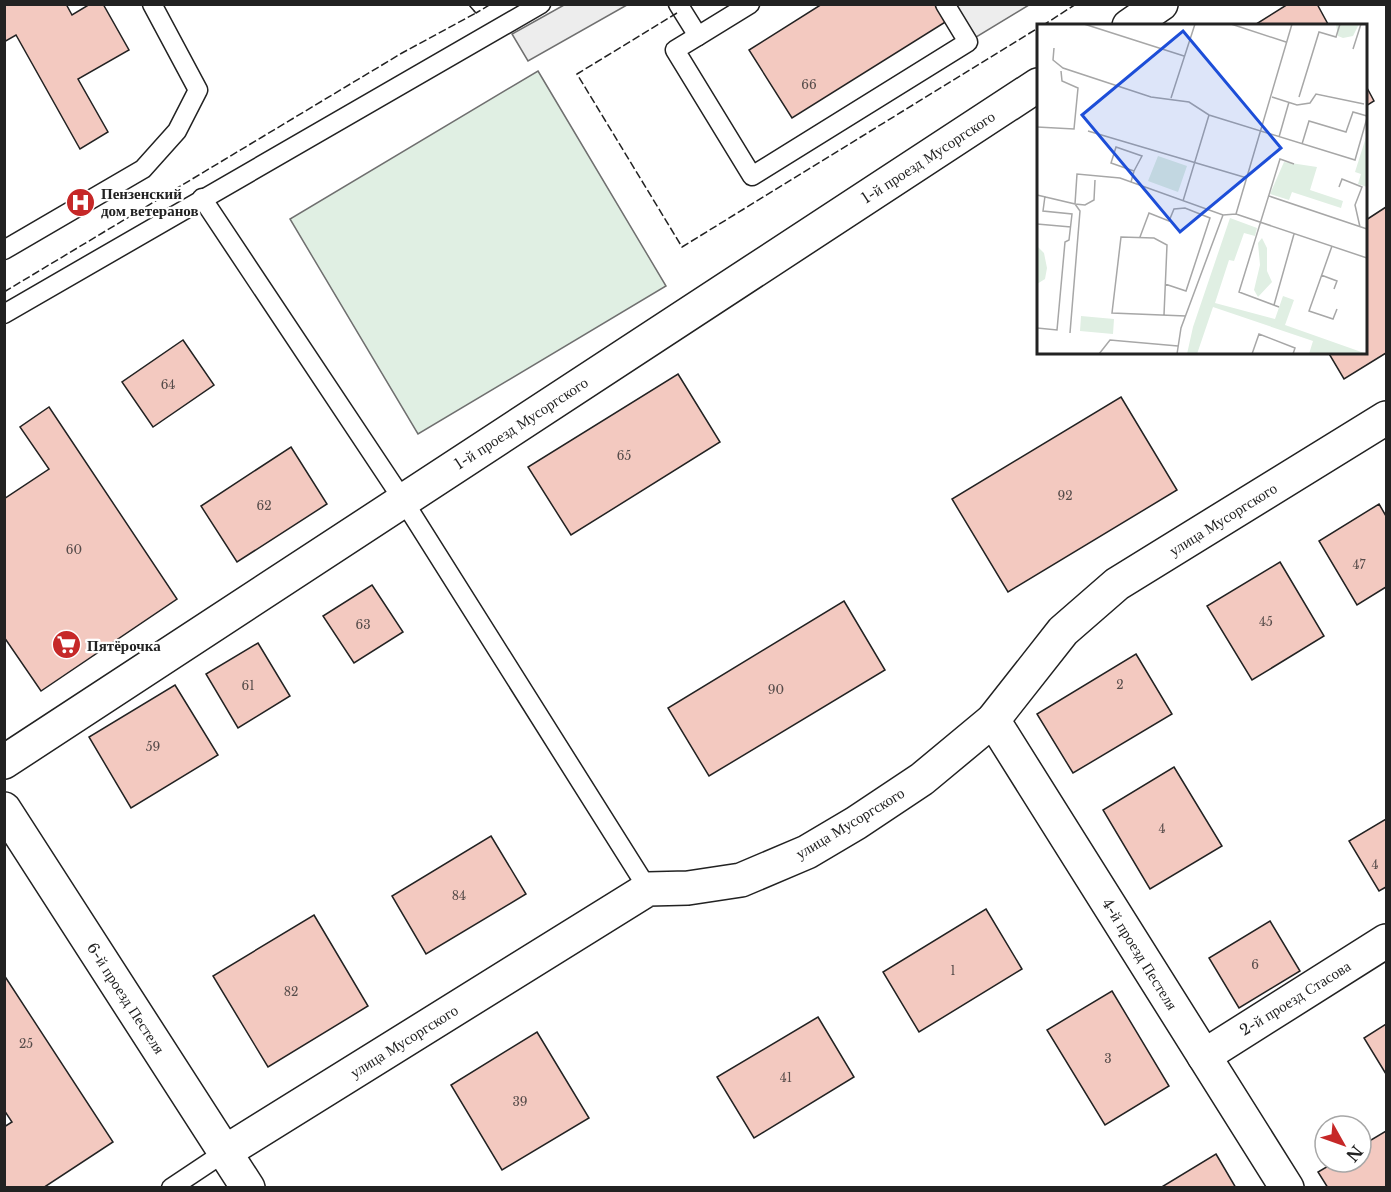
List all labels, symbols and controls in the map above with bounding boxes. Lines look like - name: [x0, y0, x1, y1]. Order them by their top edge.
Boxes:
- inset map: [1037, 24, 1367, 354]
- house number: 66: [801, 77, 817, 92]
- street label: 1-й проезд Мусоргского: [857, 107, 999, 207]
- place label: Пензенский дом ветеранов: [101, 184, 199, 220]
- hospital icon: Пензенский дом ветеранов: [64, 186, 96, 218]
- street label: 1-й проезд Мусоргского: [450, 373, 592, 473]
- house number: 64: [161, 377, 175, 392]
- house number: 65: [617, 448, 631, 463]
- street label: улица Мусоргского: [1166, 478, 1280, 560]
- house number: 92: [1057, 488, 1073, 503]
- house number: 62: [256, 498, 272, 513]
- house number: 60: [66, 542, 82, 557]
- house number: 47: [1352, 557, 1366, 572]
- house number: 45: [1259, 614, 1273, 629]
- house number: 63: [355, 617, 371, 632]
- supermarket icon: Пятёрочка: [50, 629, 82, 661]
- place label: Пятёрочка: [87, 636, 161, 655]
- house number: 2: [1116, 677, 1124, 692]
- house number: 61: [241, 678, 255, 693]
- house number: 90: [768, 682, 784, 697]
- house number: 59: [146, 739, 160, 754]
- street label: улица Мусоргского: [792, 783, 908, 863]
- house number: 4: [1158, 821, 1166, 836]
- house number: 4: [1371, 857, 1379, 872]
- house number: 84: [452, 888, 466, 903]
- street label: 4-й проезд Пестеля: [1098, 895, 1182, 1013]
- street label: 6-й проезд Пестеля: [83, 939, 169, 1057]
- street label: 2-й проезд Стасова: [1236, 956, 1354, 1040]
- house number: 6: [1251, 957, 1259, 972]
- house number: 1: [950, 963, 956, 978]
- house number: 82: [284, 984, 298, 999]
- street label: улица Мусоргского: [347, 1000, 461, 1082]
- house number: 25: [19, 1036, 33, 1051]
- house number: 3: [1104, 1051, 1112, 1066]
- house number: 41: [780, 1070, 792, 1085]
- house number: 39: [512, 1094, 528, 1109]
- north arrow: [1313, 1114, 1373, 1174]
- text: N: [1342, 1141, 1367, 1166]

